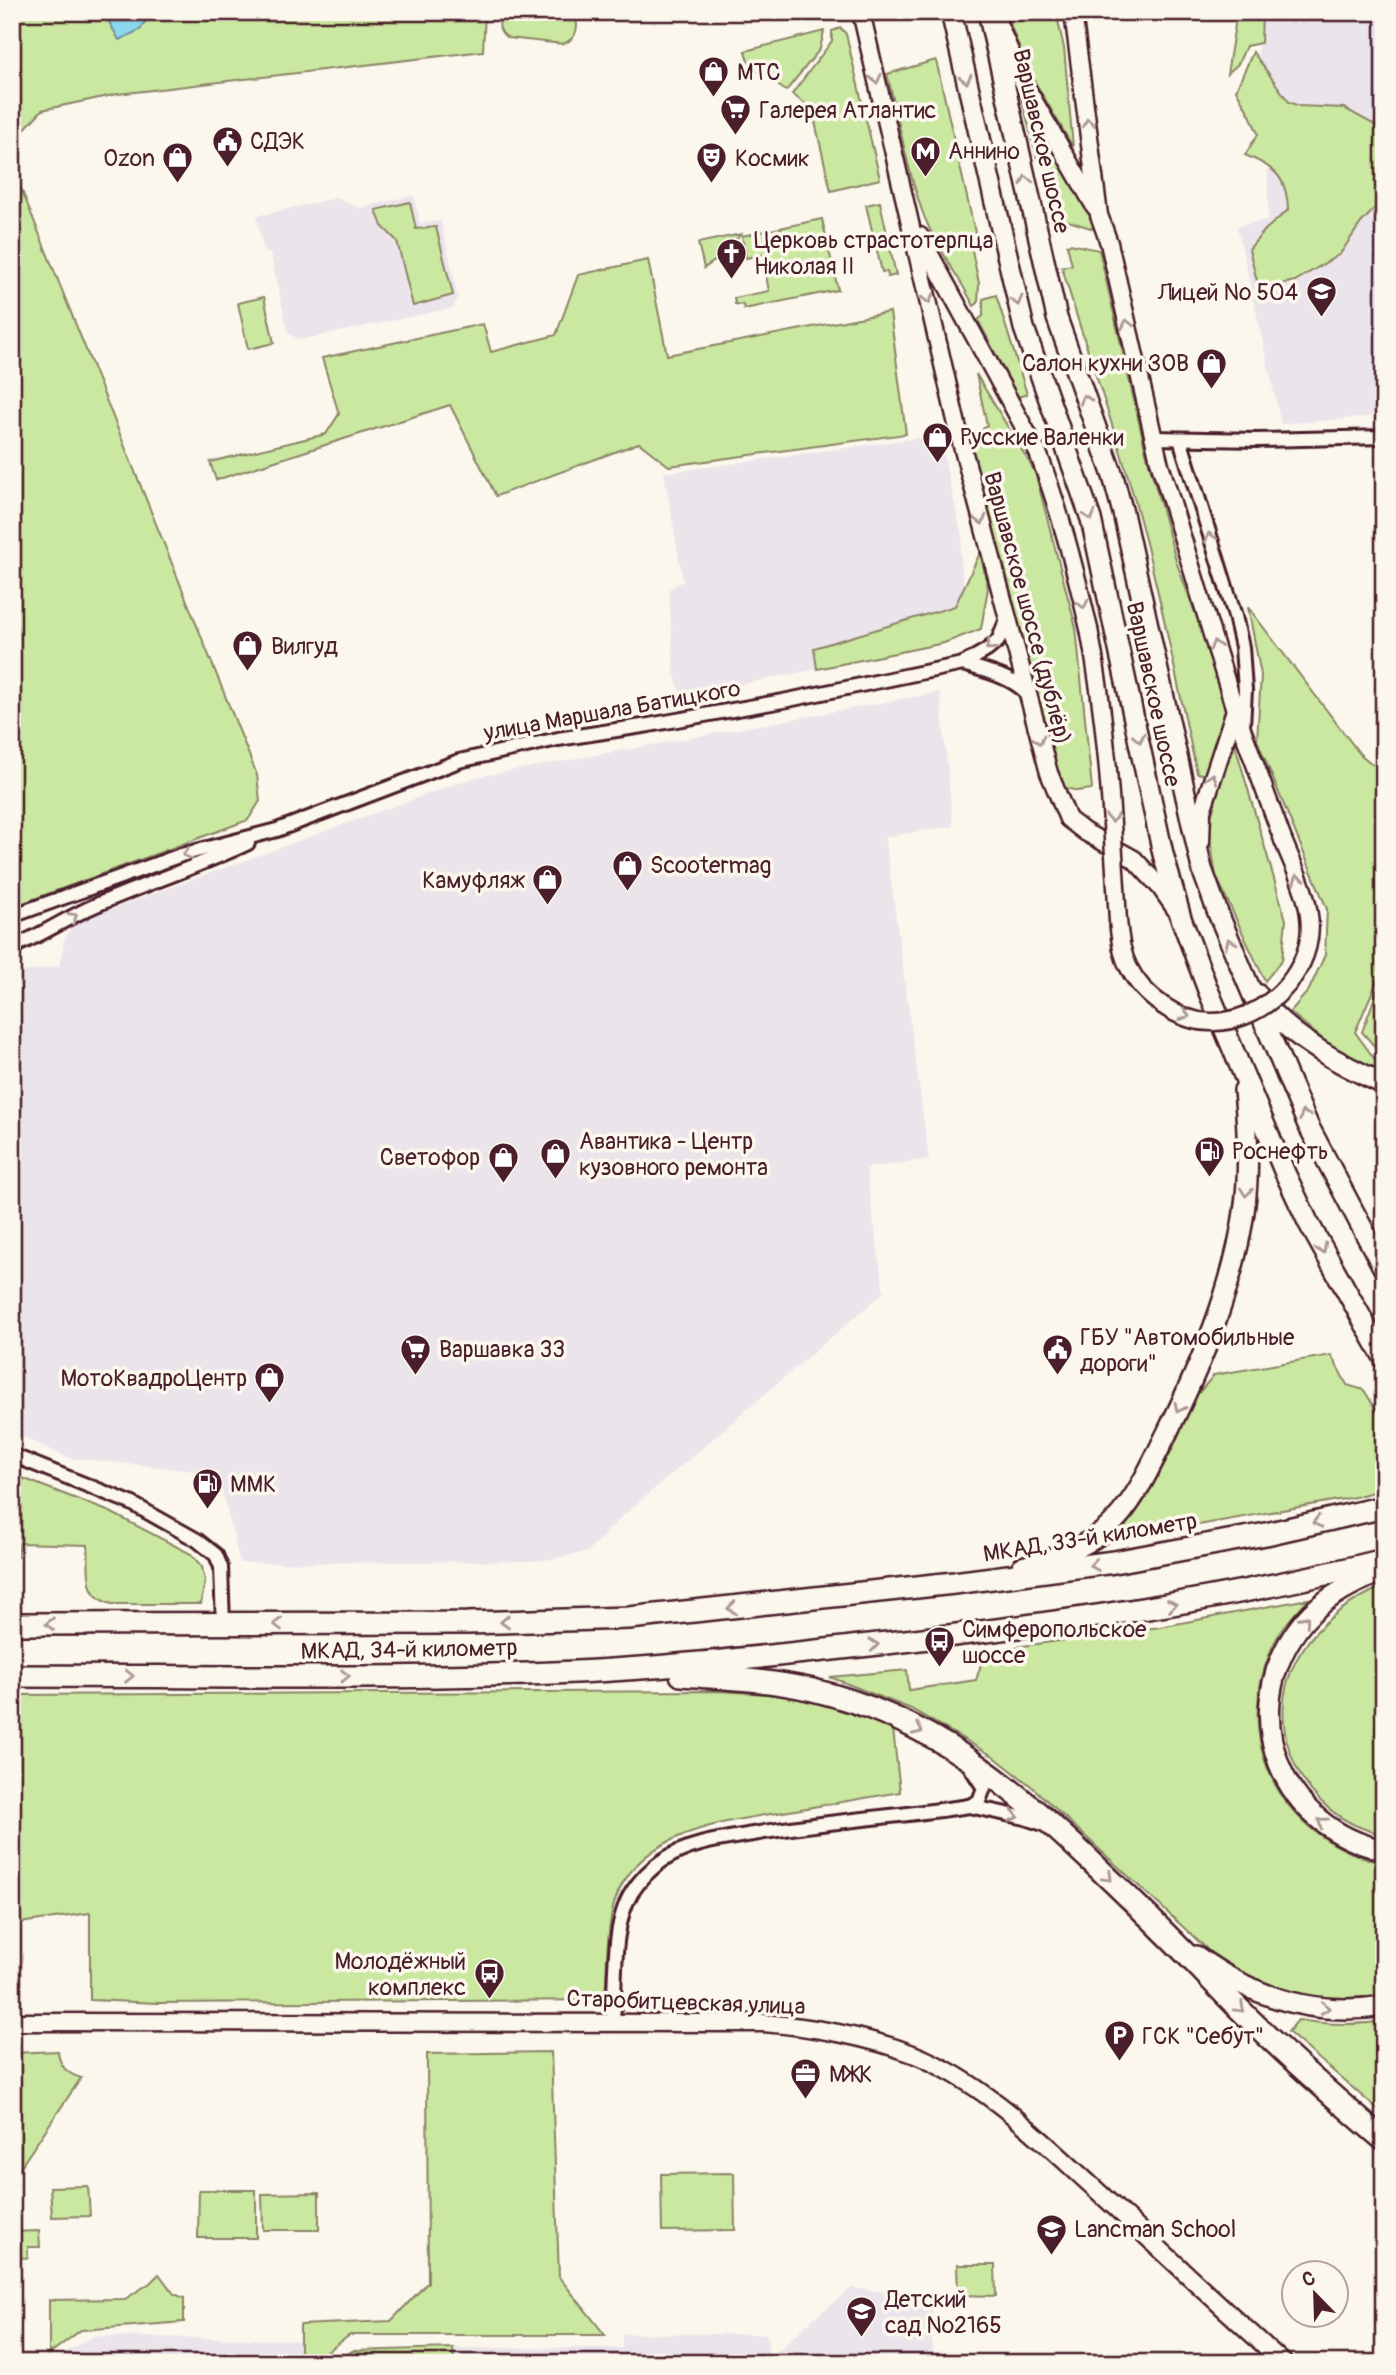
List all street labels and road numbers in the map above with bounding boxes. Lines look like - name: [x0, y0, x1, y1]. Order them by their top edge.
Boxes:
- street label: Варшавское шоссе: [1006, 46, 1077, 237]
- street label: Варшавское шоссе (дублёр): [977, 469, 1078, 748]
- street label: Варшавское шоссе: [1120, 599, 1187, 790]
- street label: улица Маршала Батицкого: [480, 674, 743, 748]
- street label: МКАД, 33-й километр: [981, 1506, 1199, 1569]
- street label: МКАД, 34-й километр: [300, 1633, 518, 1666]
- street label: Старобитцевская улица: [566, 1984, 806, 2021]

